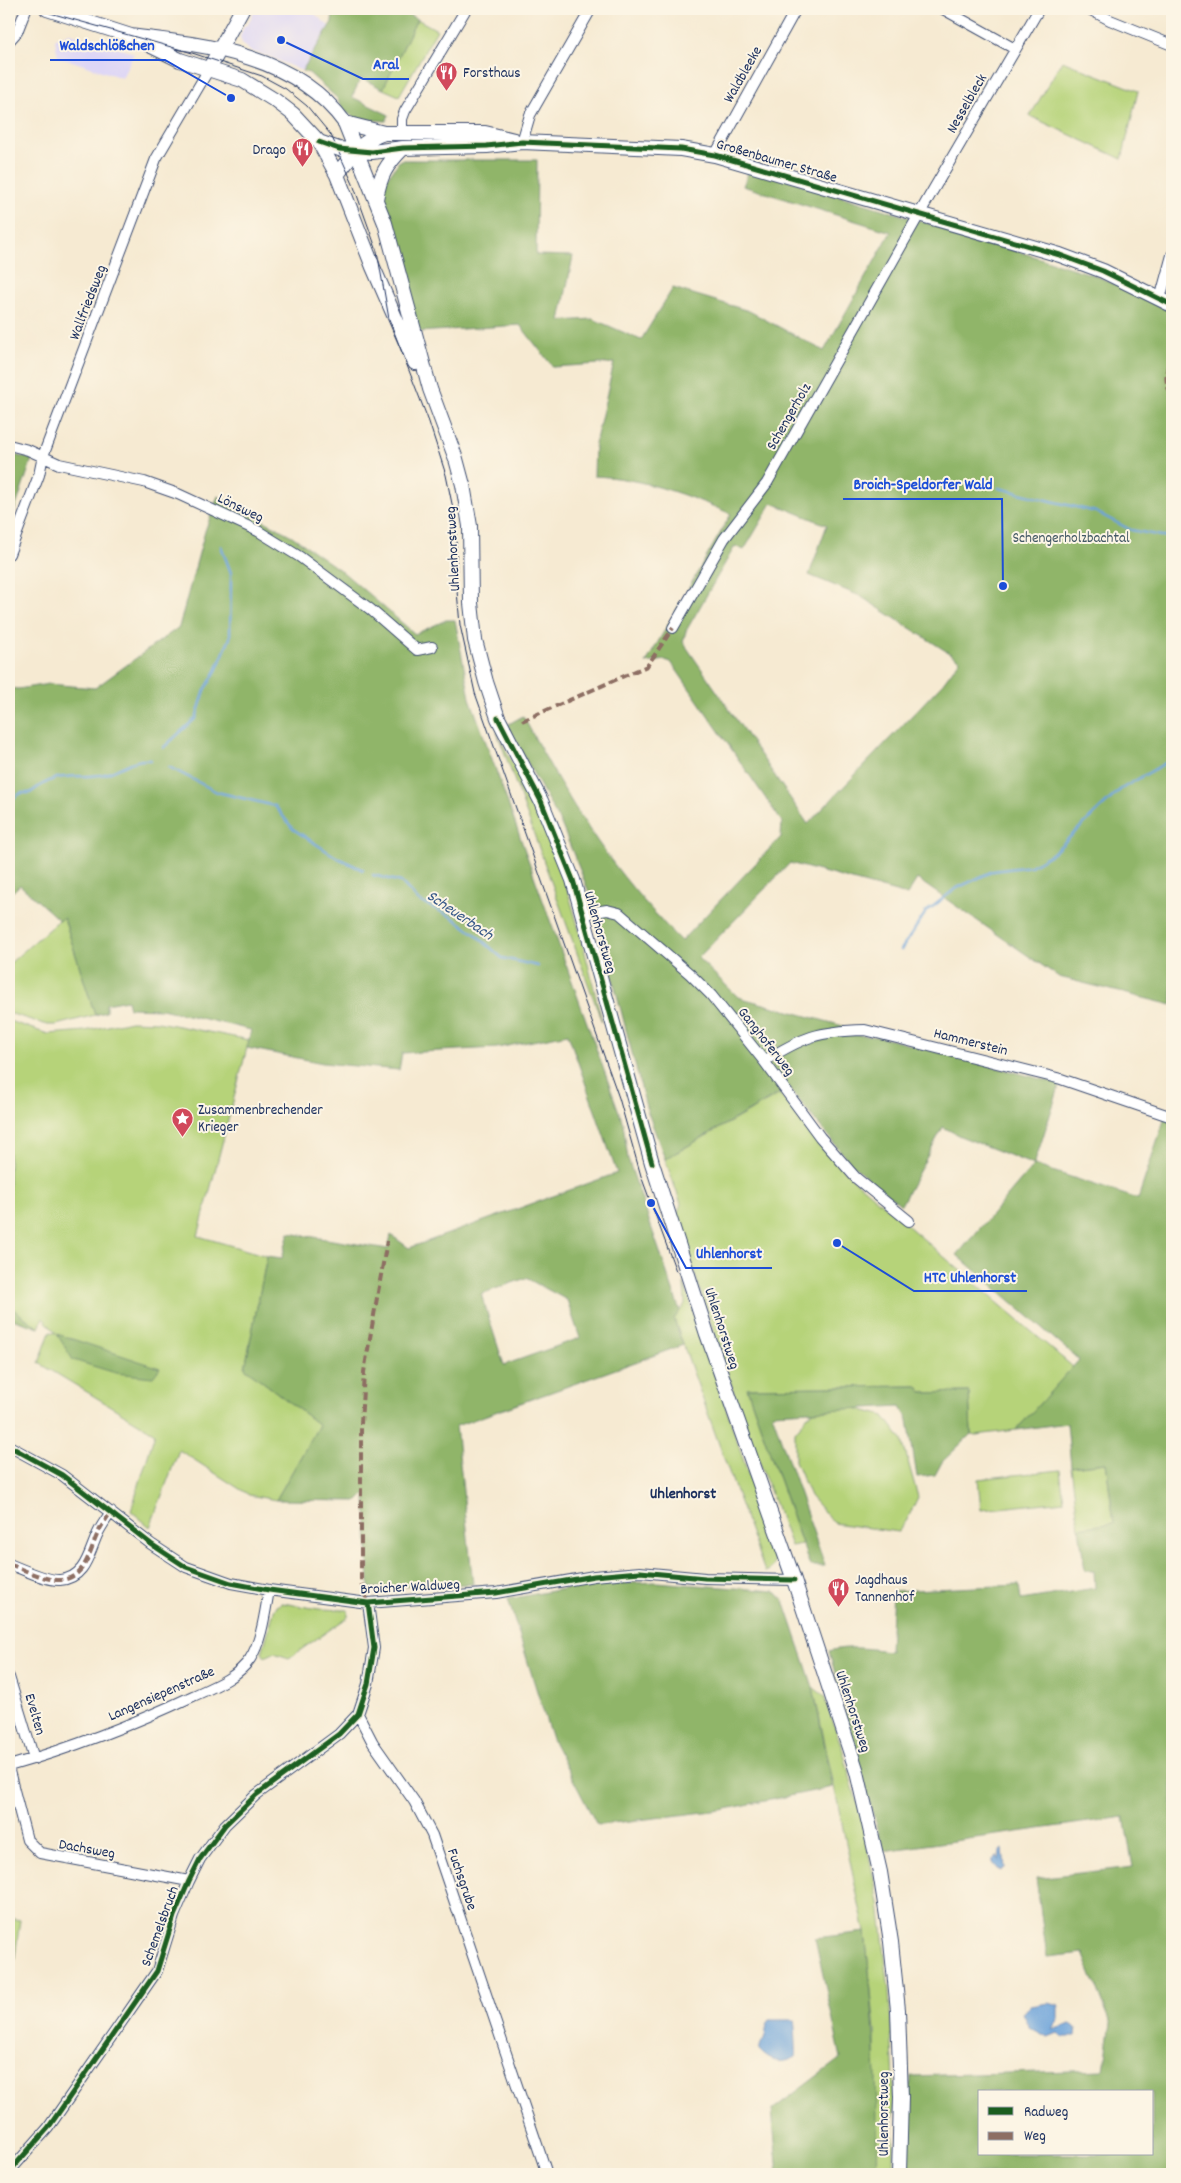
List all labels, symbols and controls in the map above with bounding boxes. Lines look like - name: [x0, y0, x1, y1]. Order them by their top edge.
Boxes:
- callout: Waldschlößchen: [50, 29, 165, 60]
- text: Waldschlößchen: [59, 35, 155, 58]
- street label: Waldbleeke: [719, 42, 769, 107]
- callout: Aral: [363, 48, 409, 79]
- text: Aral: [373, 54, 399, 77]
- restaurant icon: Forsthaus: [435, 60, 459, 91]
- place label: Forsthaus: [463, 63, 520, 85]
- street label: Nesselbleck: [942, 70, 994, 138]
- street label: Großenbaumer Straße: [713, 134, 840, 190]
- restaurant icon: Drago: [290, 137, 314, 168]
- place label: Drago: [252, 140, 286, 162]
- street label: Wallfriedsweg: [64, 262, 113, 344]
- street label: Schengerholz: [762, 379, 818, 455]
- callout: Broich-Speldorfer Wald: [843, 468, 1002, 499]
- text: Broich-Speldorfer Wald: [854, 474, 992, 497]
- street label: Lönsweg: [213, 488, 267, 529]
- street label: Uhlenhorstweg: [441, 506, 467, 592]
- park label: Schengerholzbachtal: [1012, 528, 1130, 550]
- water label: Scheuerbach: [422, 885, 498, 947]
- street label: Uhlenhorstweg: [577, 889, 621, 976]
- street label: Ganghoferweg: [732, 1003, 799, 1081]
- street label: Hammerstein: [931, 1023, 1010, 1063]
- place label: Zusammenbrechender Krieger: [198, 1100, 323, 1139]
- place icon: Zusammenbrechender Krieger: [170, 1106, 194, 1137]
- callout: Uhlenhorst: [686, 1237, 772, 1268]
- text: Uhlenhorst: [696, 1243, 762, 1266]
- callout: HTC Uhlenhorst: [914, 1260, 1027, 1291]
- text: HTC Uhlenhorst: [924, 1267, 1016, 1290]
- street label: Uhlenhorstweg: [698, 1285, 745, 1372]
- district label: Uhlenhorst: [650, 1483, 716, 1506]
- place label: Jagdhaus Tannenhof: [855, 1570, 915, 1609]
- street label: Broicher Waldweg: [360, 1574, 460, 1602]
- restaurant icon: Jagdhaus Tannenhof: [827, 1576, 851, 1607]
- street label: Langensiepenstraße: [105, 1661, 219, 1728]
- street label: Uhlenhorstweg: [829, 1668, 876, 1755]
- street label: Evelten: [18, 1691, 50, 1738]
- street label: Dachsweg: [57, 1834, 117, 1866]
- street label: Fuchsgrube: [440, 1846, 482, 1914]
- street label: Schemelsbruch: [136, 1883, 186, 1970]
- street label: Uhlenhorstweg: [874, 2072, 896, 2157]
- legend: [978, 2090, 1154, 2156]
- text: Radweg: [1024, 2102, 1068, 2124]
- text: Weg: [1024, 2126, 1046, 2148]

